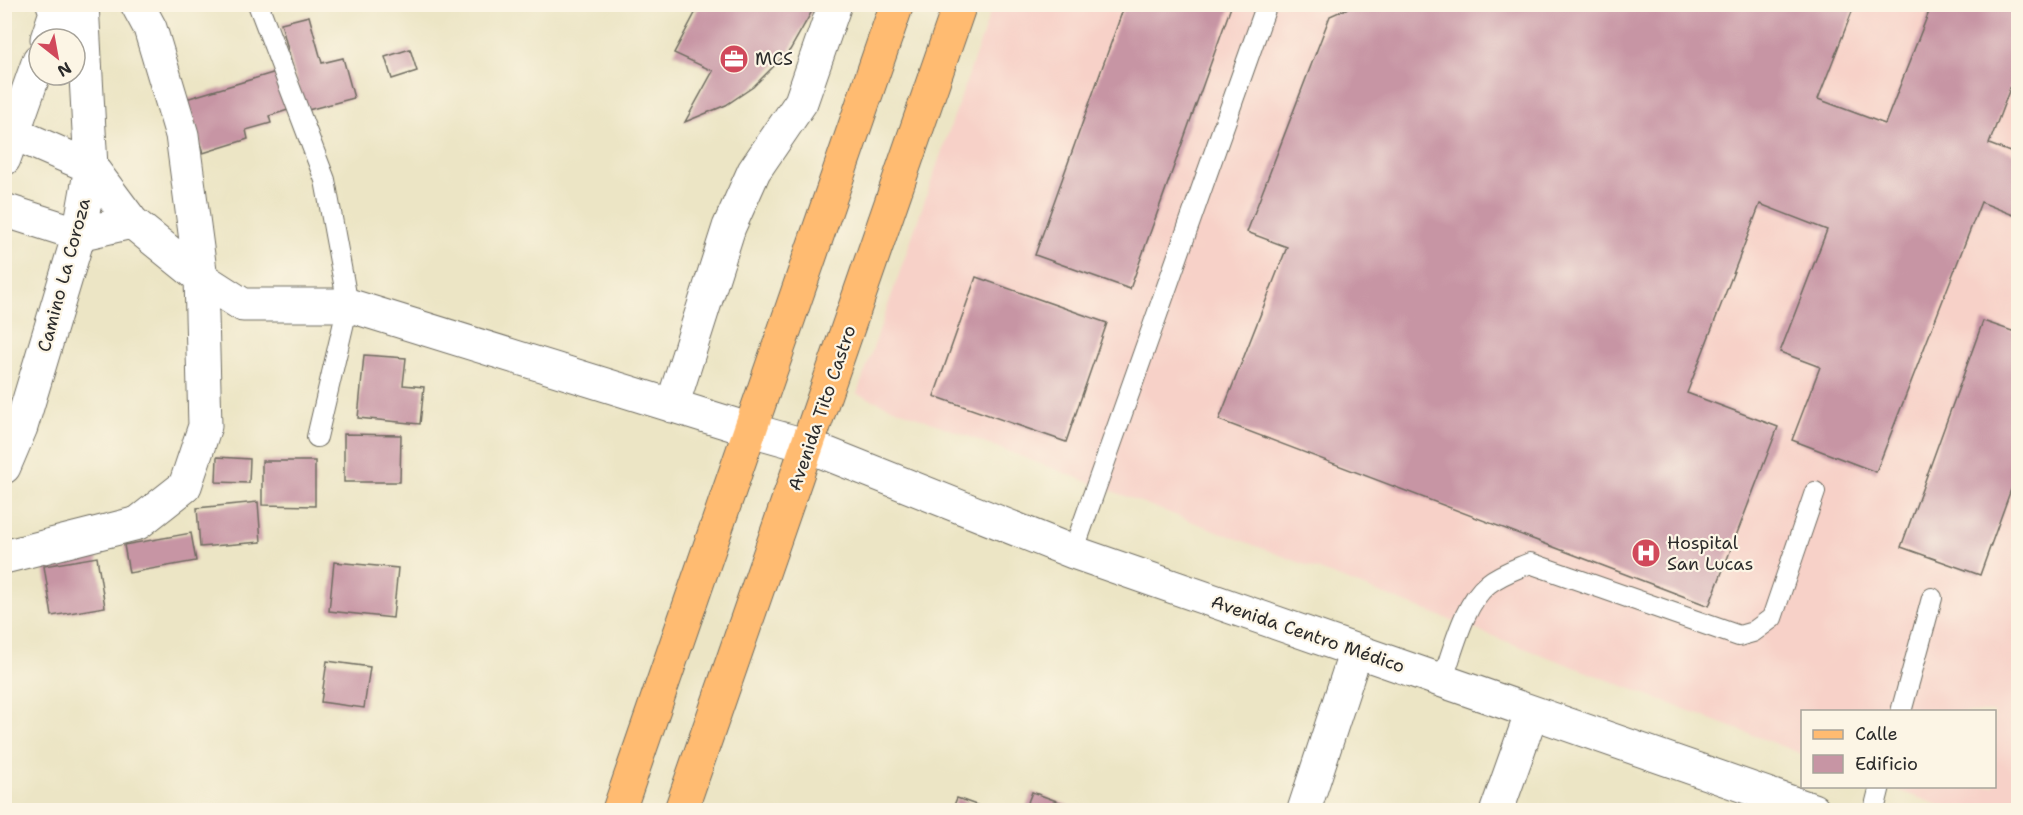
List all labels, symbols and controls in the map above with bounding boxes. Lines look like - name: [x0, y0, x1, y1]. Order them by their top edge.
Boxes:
- north arrow: [27, 27, 87, 87]
- office icon: MCS: [718, 43, 750, 75]
- place label: MCS: [755, 47, 793, 71]
- text: N: [54, 57, 75, 82]
- street label: Camino La Coroza: [32, 196, 96, 354]
- street label: Avenida Tito Castro: [782, 322, 862, 494]
- place label: Hospital San Lucas: [1667, 531, 1753, 576]
- hospital icon: Hospital San Lucas: [1630, 537, 1662, 569]
- street label: Avenida Centro Médico: [1208, 590, 1408, 678]
- legend: [1801, 710, 1996, 788]
- text: Calle: [1855, 722, 1898, 746]
- text: Edificio: [1855, 752, 1918, 776]

